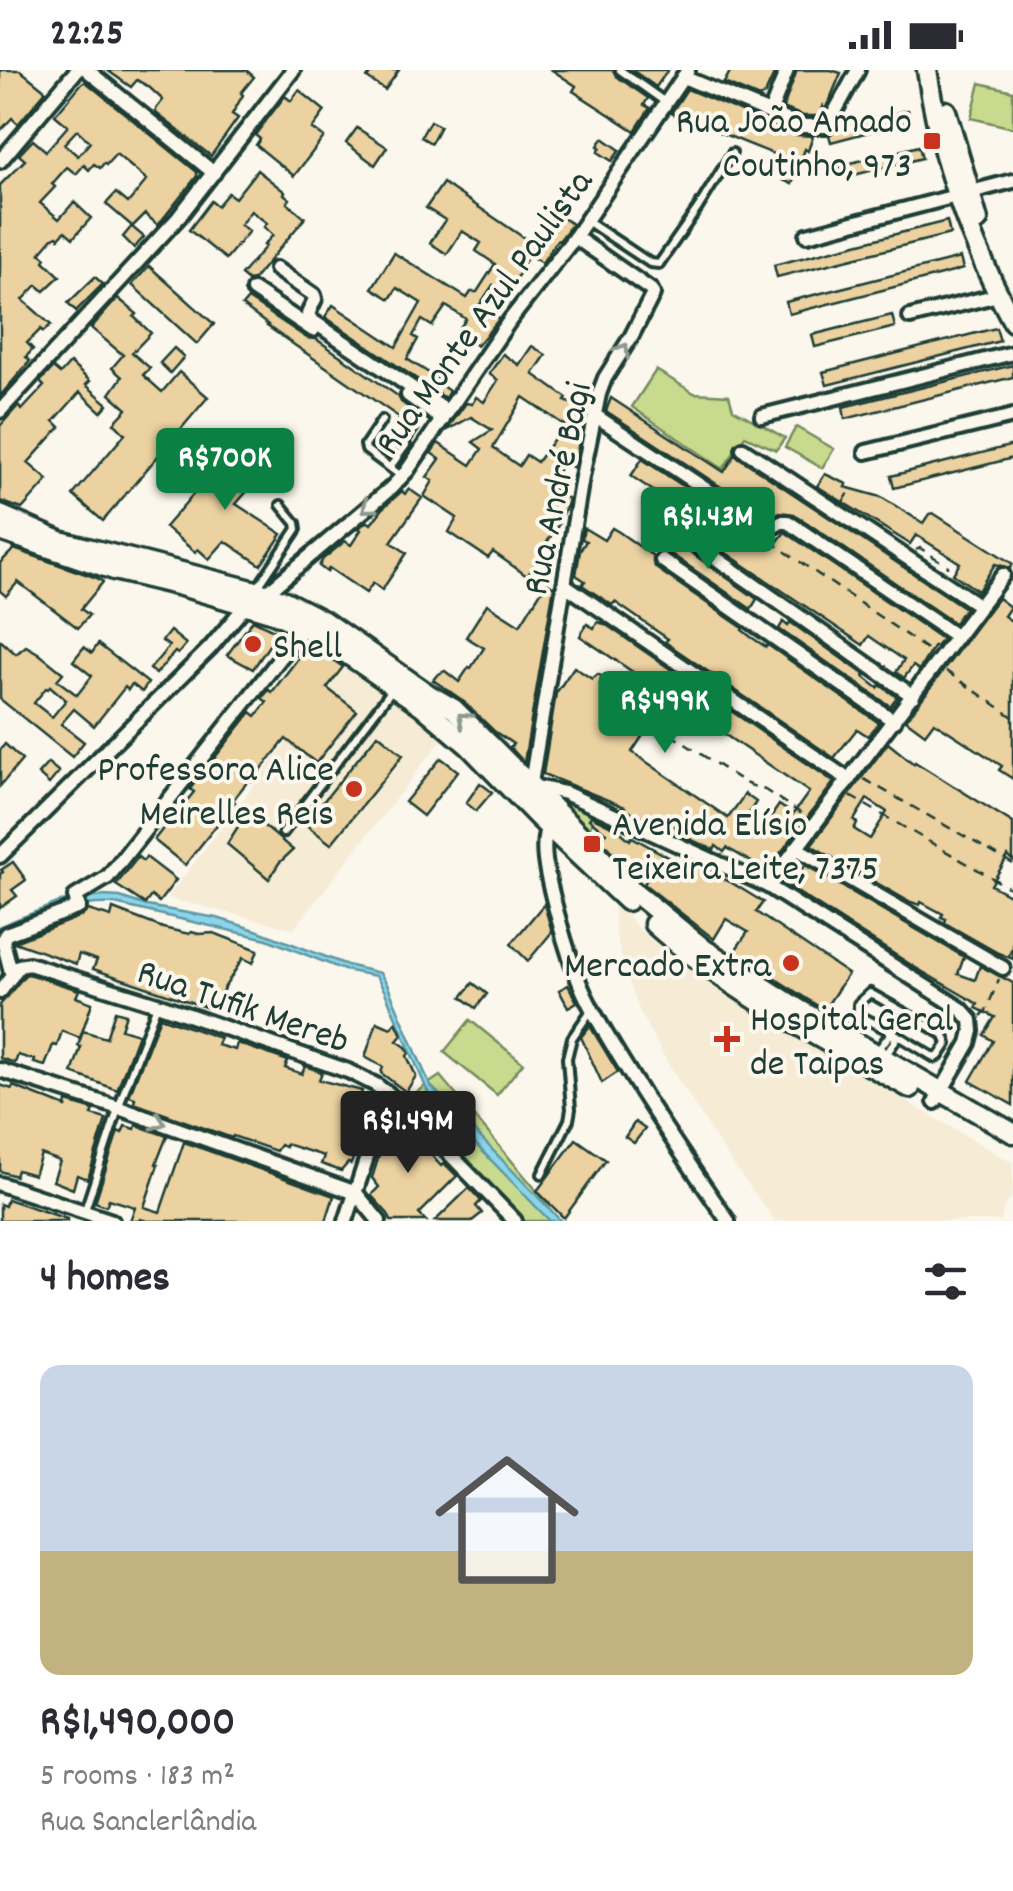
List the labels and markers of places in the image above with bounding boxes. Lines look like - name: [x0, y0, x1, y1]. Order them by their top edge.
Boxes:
- place label: Rua João Amado Coutinho, 973: [676, 97, 912, 196]
- marker: Rua João Amado Coutinho, 973: [921, 130, 943, 152]
- pin: R$700K: [144, 428, 306, 513]
- pin: R$1.43M: [616, 487, 800, 572]
- place label: Shell: [273, 622, 342, 677]
- marker: Shell: [242, 633, 264, 655]
- pin: R$499K: [584, 671, 746, 756]
- place label: Professora Alice Meirelles Reis: [97, 745, 334, 844]
- marker: Professora Alice Meirelles Reis: [343, 778, 365, 800]
- place label: Avenida Elísio Teixeira Leite, 7375: [612, 800, 879, 899]
- marker: Avenida Elísio Teixeira Leite, 7375: [581, 833, 603, 855]
- place label: Mercado Extra: [564, 941, 772, 996]
- marker: Mercado Extra: [780, 952, 802, 974]
- place label: Hospital Geral de Taipas: [750, 995, 953, 1094]
- marker: Hospital Geral de Taipas: [714, 1026, 740, 1052]
- pin: R$1.49M: [316, 1091, 500, 1176]

